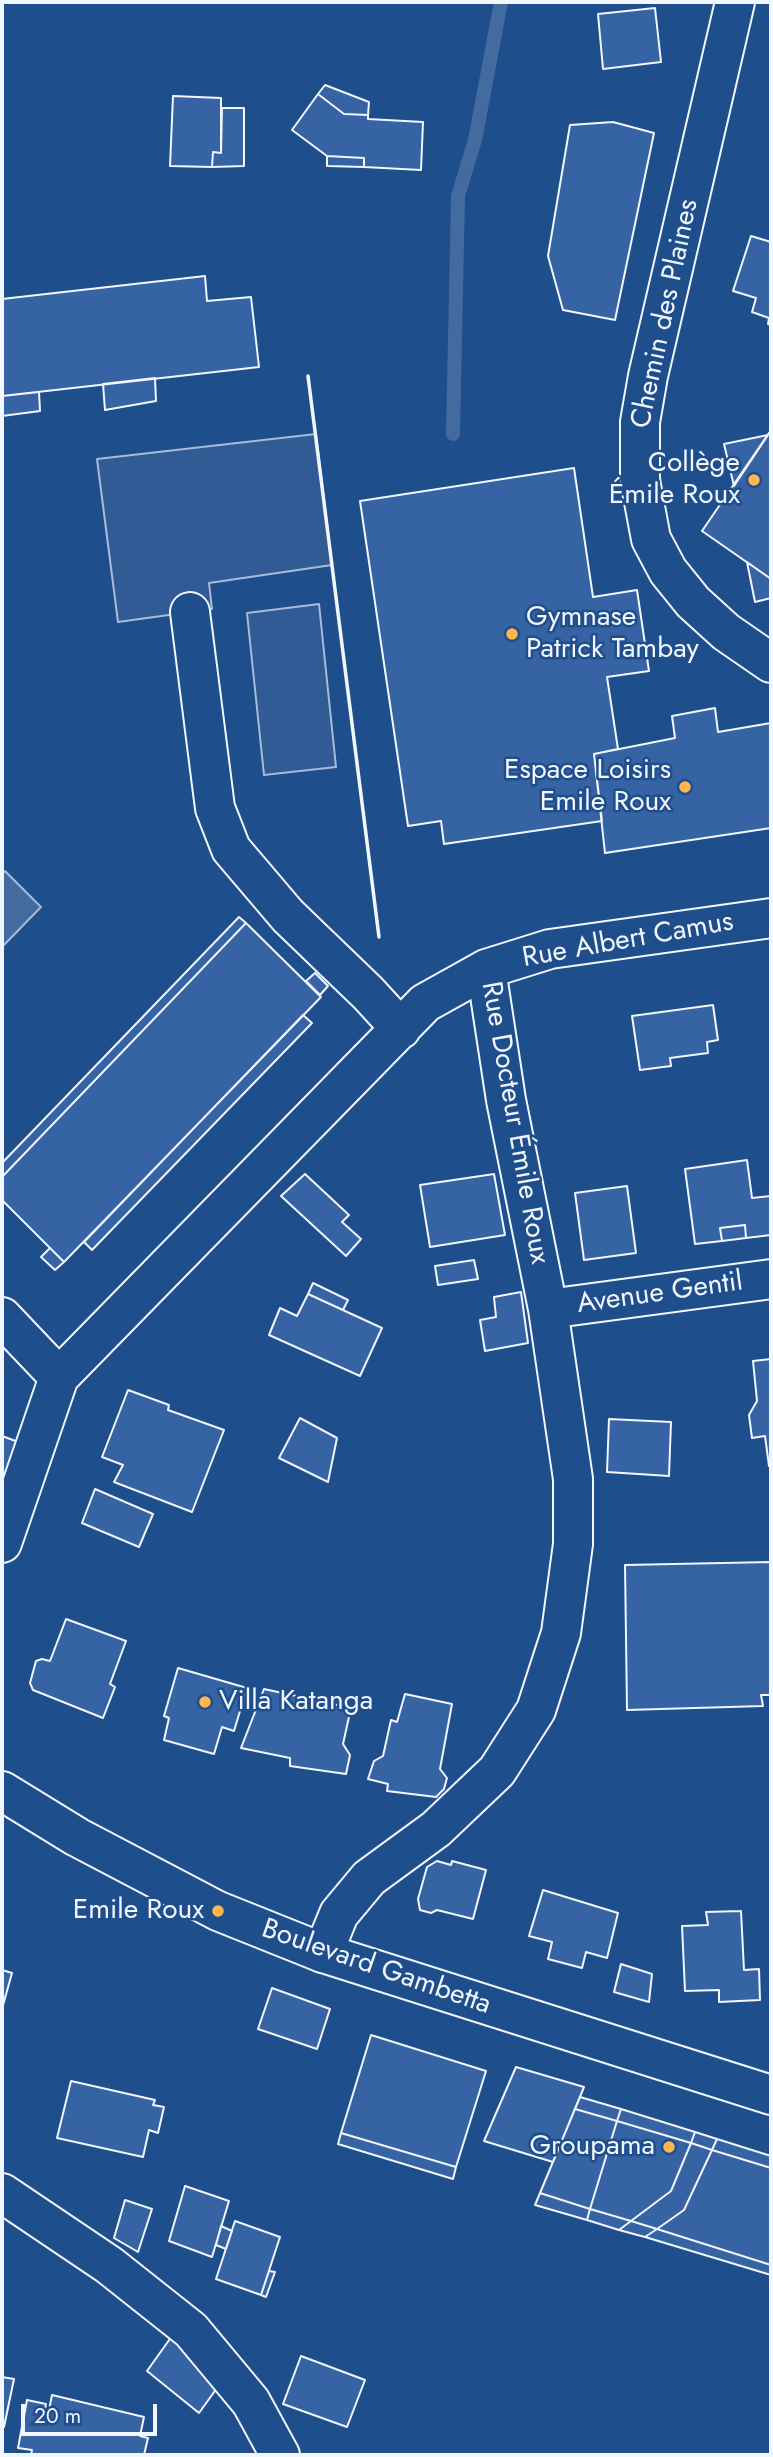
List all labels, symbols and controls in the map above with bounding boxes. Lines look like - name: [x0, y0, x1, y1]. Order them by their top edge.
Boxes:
- street label: Chemin des Plaines: [625, 196, 707, 432]
- place label: Collège Émile Roux: [609, 447, 740, 513]
- marker: Collège Émile Roux: [746, 472, 762, 488]
- place label: Gymnase Patrick Tambay: [526, 601, 699, 667]
- marker: Gymnase Patrick Tambay: [504, 626, 520, 642]
- place label: Espace Loisirs Emile Roux: [504, 754, 671, 820]
- marker: Espace Loisirs Emile Roux: [677, 779, 693, 795]
- street label: Rue Albert Camus: [520, 906, 736, 976]
- street label: Rue Docteur Émile Roux: [473, 979, 555, 1267]
- street label: Avenue Gentil: [575, 1266, 745, 1322]
- place label: Villa Katanga: [219, 1685, 373, 1719]
- marker: Villa Katanga: [197, 1694, 213, 1710]
- place label: Emile Roux: [73, 1894, 204, 1928]
- marker: Emile Roux: [210, 1903, 226, 1919]
- street label: Boulevard Gambetta: [257, 1913, 495, 2023]
- place label: Groupama: [529, 2130, 655, 2164]
- marker: Groupama: [661, 2139, 677, 2155]
- scale bar: [24, 2390, 161, 2434]
- text: 20 m: [34, 2401, 81, 2431]

